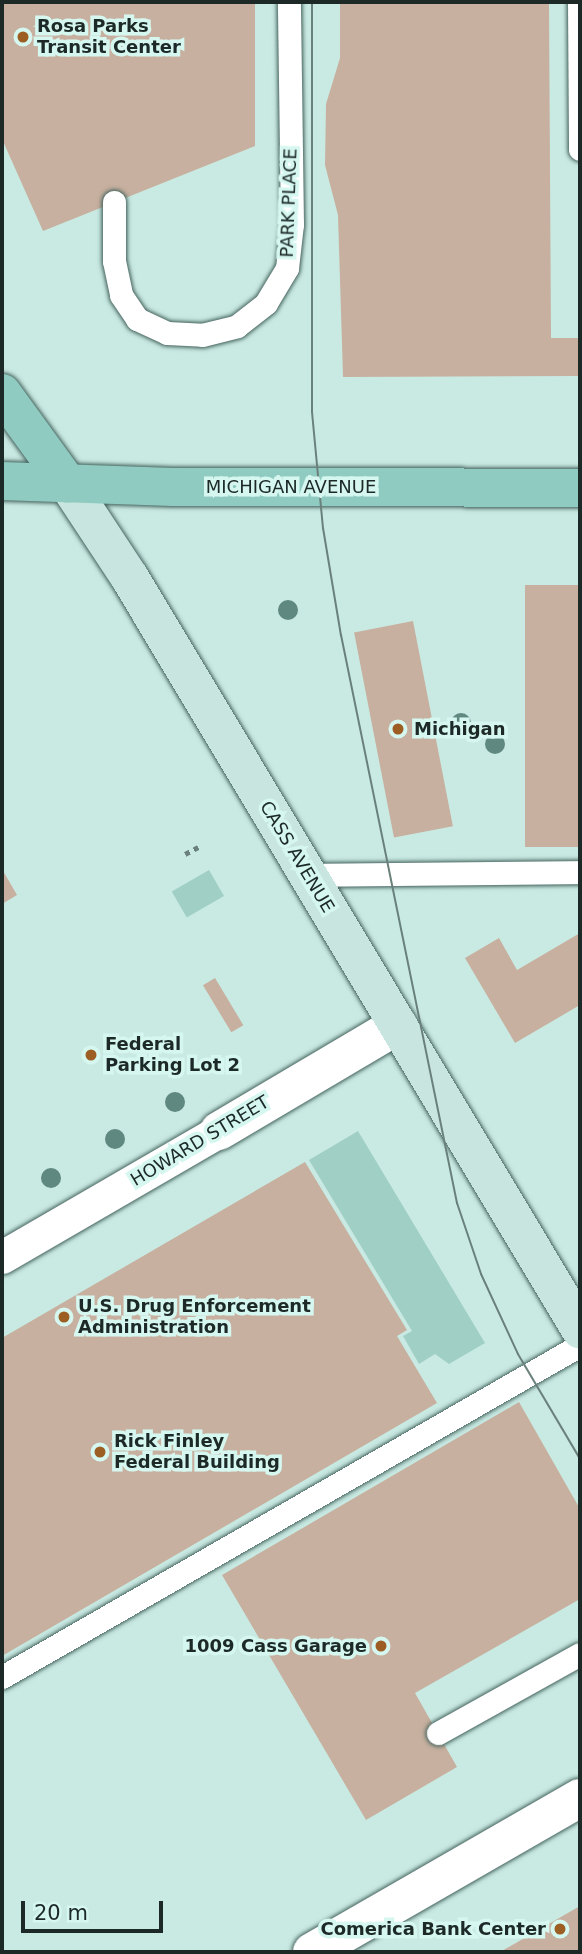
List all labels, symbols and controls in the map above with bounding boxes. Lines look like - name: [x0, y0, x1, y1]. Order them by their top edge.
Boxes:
- place label: Rosa Parks Transit Center: [37, 16, 181, 58]
- marker: Rosa Parks Transit Center: [15, 29, 31, 45]
- street label: PARK PLACE: [276, 148, 302, 258]
- street label: MICHIGAN AVENUE: [206, 476, 376, 498]
- place label: Michigan: [414, 718, 506, 740]
- marker: Michigan: [388, 719, 408, 739]
- street label: CASS AVENUE: [255, 797, 339, 917]
- place label: Federal Parking Lot 2: [105, 1034, 240, 1076]
- marker: Federal Parking Lot 2: [83, 1047, 99, 1063]
- street label: HOWARD STREET: [127, 1091, 273, 1191]
- place label: U.S. Drug Enforcement Administration: [78, 1296, 311, 1338]
- marker: U.S. Drug Enforcement Administration: [56, 1309, 72, 1325]
- place label: Rick Finley Federal Building: [114, 1431, 280, 1474]
- marker: Rick Finley Federal Building: [92, 1444, 108, 1460]
- place label: 1009 Cass Garage: [185, 1635, 367, 1657]
- marker: 1009 Cass Garage: [373, 1638, 389, 1654]
- scale bar: [24, 1888, 166, 1932]
- text: 20 m: [34, 1901, 88, 1925]
- place label: Comerica Bank Center: [320, 1918, 546, 1940]
- marker: Comerica Bank Center: [552, 1921, 568, 1937]

